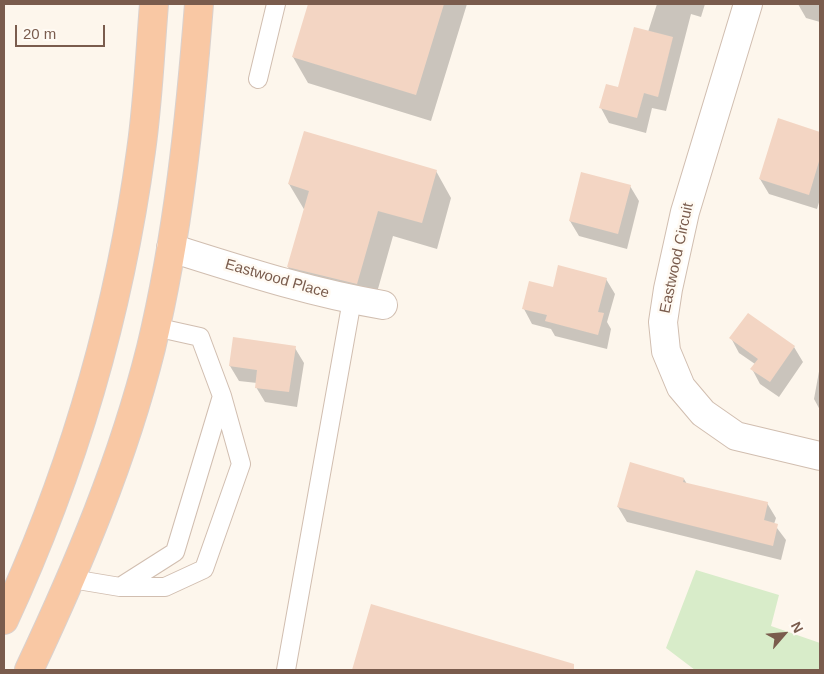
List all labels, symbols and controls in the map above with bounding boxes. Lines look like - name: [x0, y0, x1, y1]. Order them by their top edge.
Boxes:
- scale bar: [18, 15, 108, 47]
- text: 20 m: [23, 25, 56, 42]
- street label: Eastwood Circuit: [656, 201, 698, 315]
- street label: Eastwood Place: [223, 256, 331, 302]
- north arrow: [759, 609, 809, 659]
- text: N: [788, 619, 807, 635]

